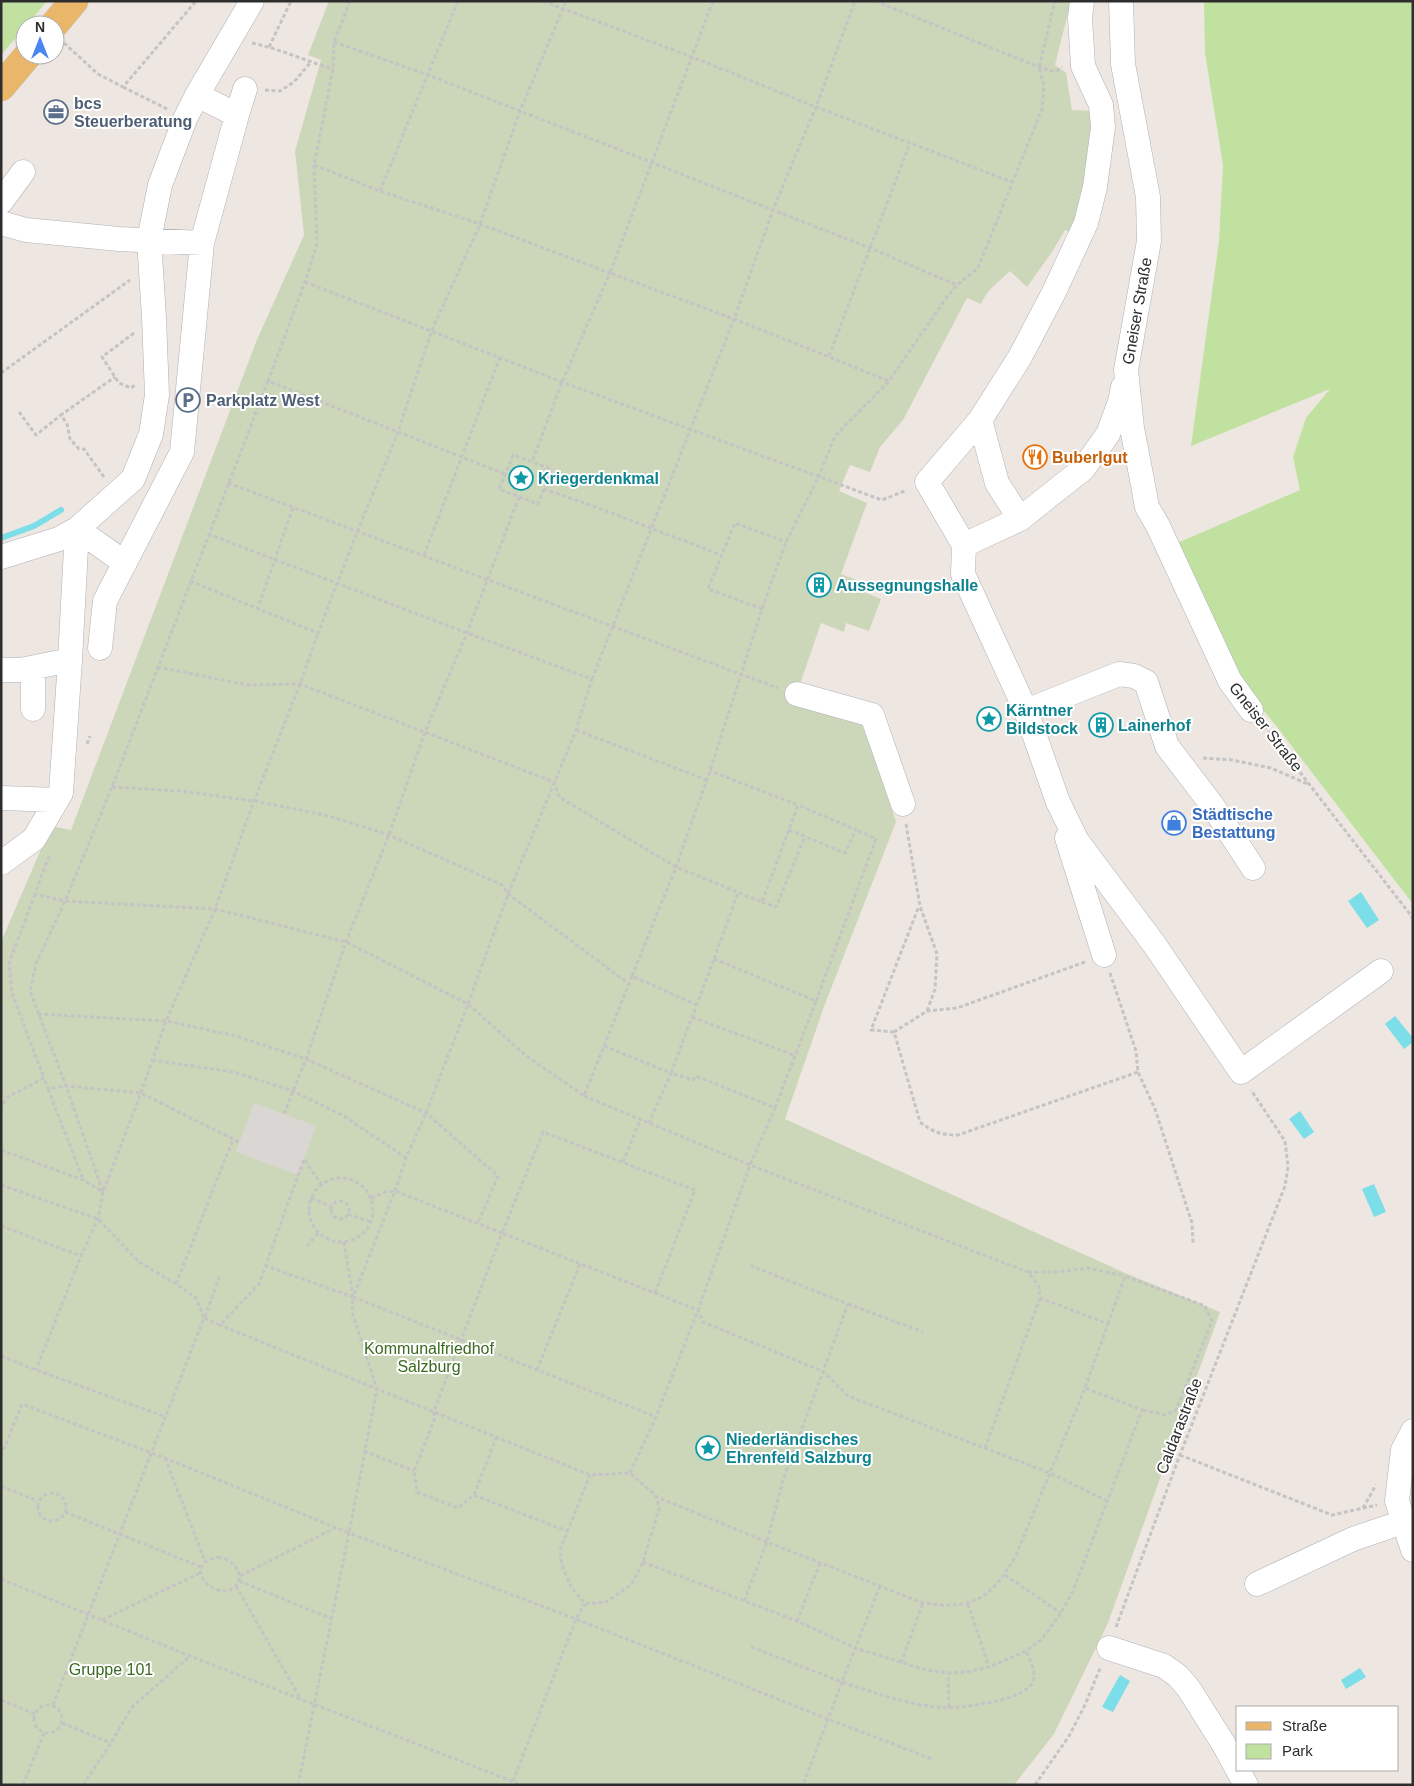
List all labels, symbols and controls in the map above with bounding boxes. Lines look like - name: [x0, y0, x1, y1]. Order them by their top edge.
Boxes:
- north arrow: [15, 15, 65, 65]
- text: N: [35, 19, 45, 35]
- place label: bcs Steuerberatung: [74, 95, 192, 130]
- office icon: bcs Steuerberatung: [43, 99, 69, 125]
- street label: Gneiser Straße: [1119, 256, 1155, 366]
- parking icon: Parkplatz West: [175, 387, 201, 413]
- place label: Parkplatz West: [206, 392, 320, 409]
- restaurant icon: Buberlgut: [1022, 444, 1048, 470]
- place label: Buberlgut: [1052, 449, 1128, 466]
- place icon: Kriegerdenkmal: [508, 465, 534, 491]
- place label: Kriegerdenkmal: [538, 470, 659, 487]
- building icon: Aussegnungshalle: [806, 572, 832, 598]
- place label: Aussegnungshalle: [836, 577, 978, 594]
- street label: Gneiser Straße: [1226, 679, 1306, 775]
- place label: Kärntner Bildstock: [1006, 702, 1078, 737]
- place icon: Kärntner Bildstock: [976, 706, 1002, 732]
- building icon: Lainerhof: [1088, 712, 1114, 738]
- place label: Lainerhof: [1118, 717, 1192, 734]
- place label: Städtische Bestattung: [1192, 806, 1276, 841]
- shop icon: Städtische Bestattung: [1161, 810, 1187, 836]
- park label: Kommunalfriedhof Salzburg: [364, 1340, 494, 1375]
- street label: Caldarastraße: [1153, 1376, 1205, 1476]
- place label: Niederländisches Ehrenfeld Salzburg: [726, 1431, 872, 1466]
- place icon: Niederländisches Ehrenfeld Salzburg: [695, 1435, 721, 1461]
- park label: Gruppe 101: [69, 1661, 153, 1678]
- legend: [1236, 1706, 1399, 1771]
- text: Straße: [1282, 1717, 1327, 1734]
- text: Park: [1282, 1742, 1313, 1759]

